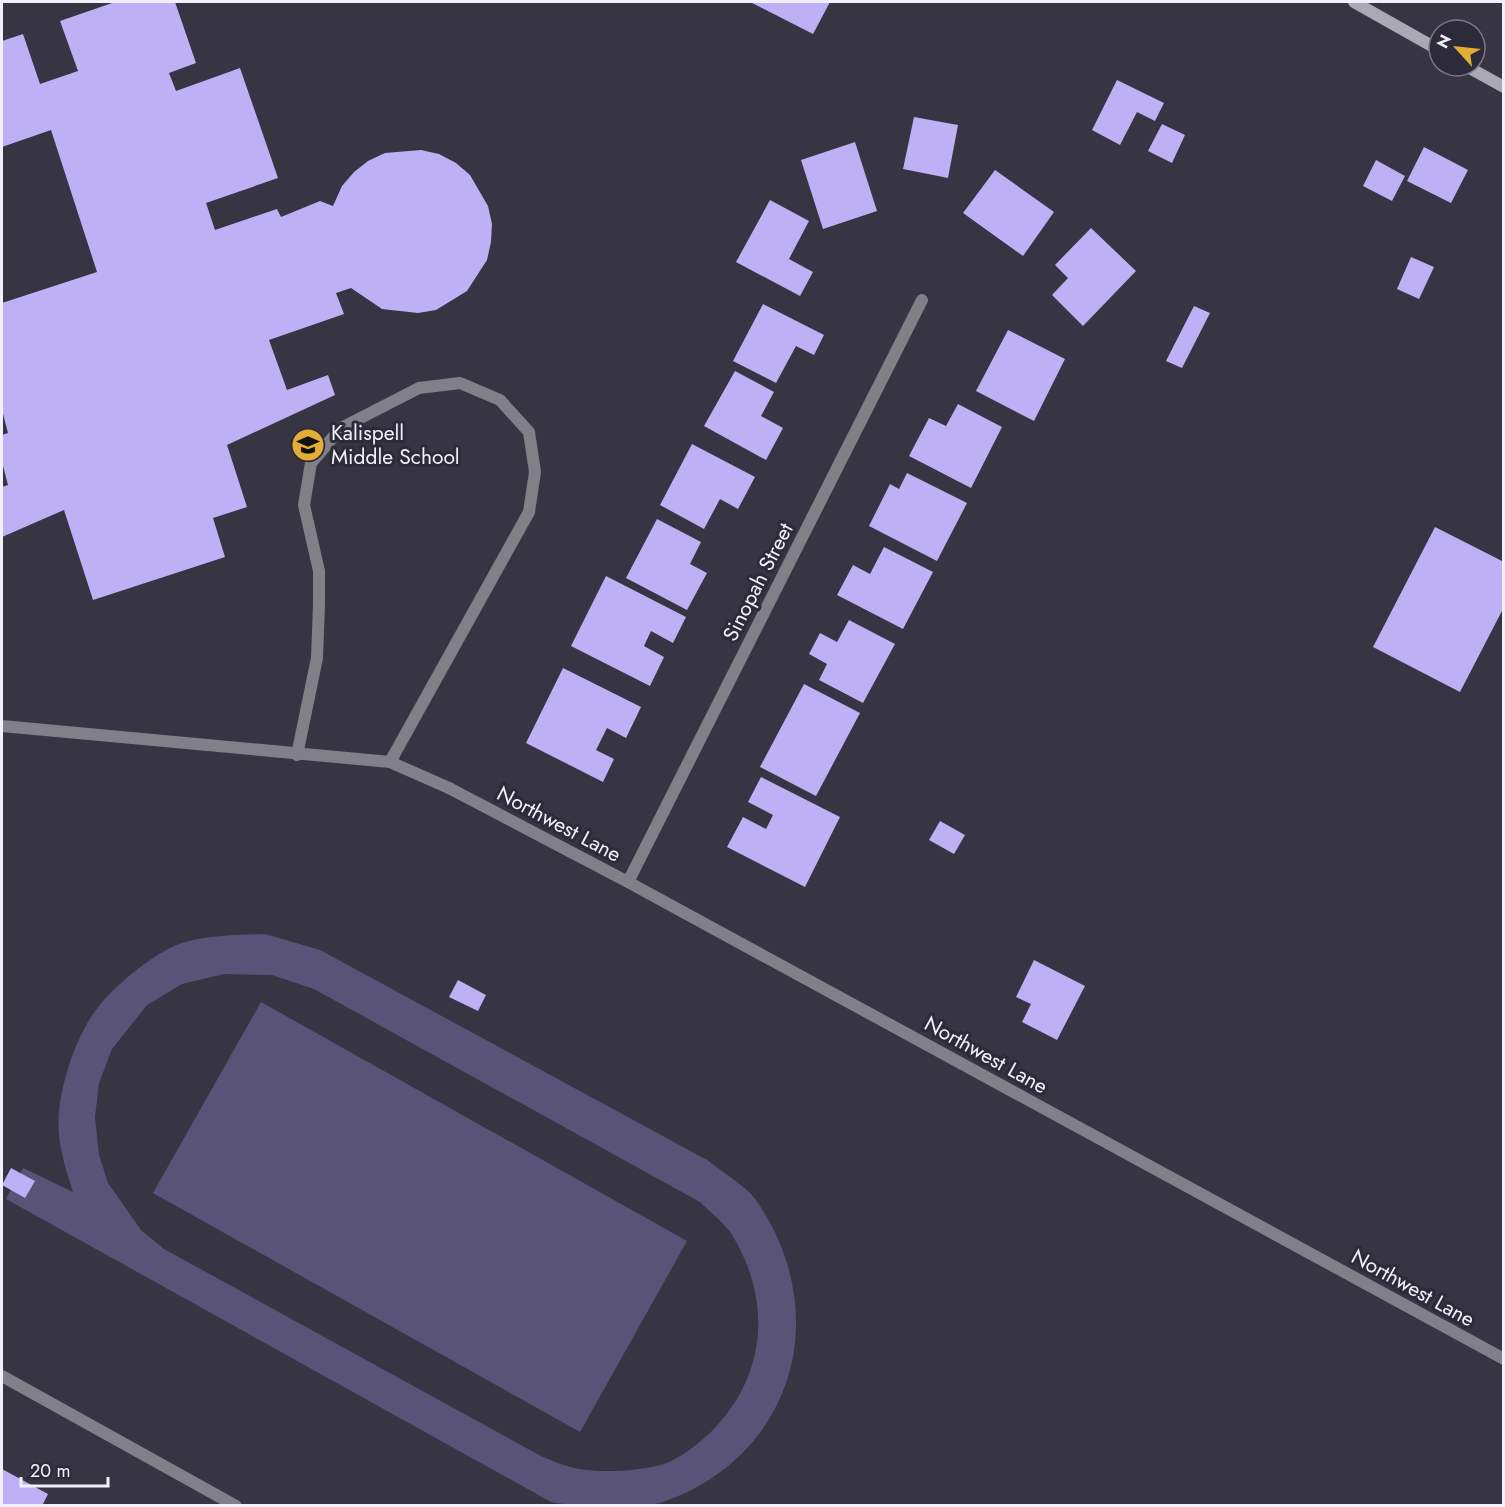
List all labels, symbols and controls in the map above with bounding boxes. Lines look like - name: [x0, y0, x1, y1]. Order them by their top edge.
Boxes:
- north arrow: [1427, 18, 1487, 78]
- text: N: [1431, 31, 1457, 52]
- place label: Kalispell Middle School: [331, 418, 460, 472]
- school or university icon: Kalispell Middle School: [290, 427, 326, 463]
- street label: Sinopah Street: [715, 518, 801, 646]
- street label: Northwest Lane: [492, 779, 627, 869]
- street label: Northwest Lane: [919, 1009, 1053, 1101]
- street label: Northwest Lane: [1346, 1242, 1480, 1334]
- scale bar: [21, 1450, 108, 1488]
- text: 20 m: [30, 1458, 70, 1484]

